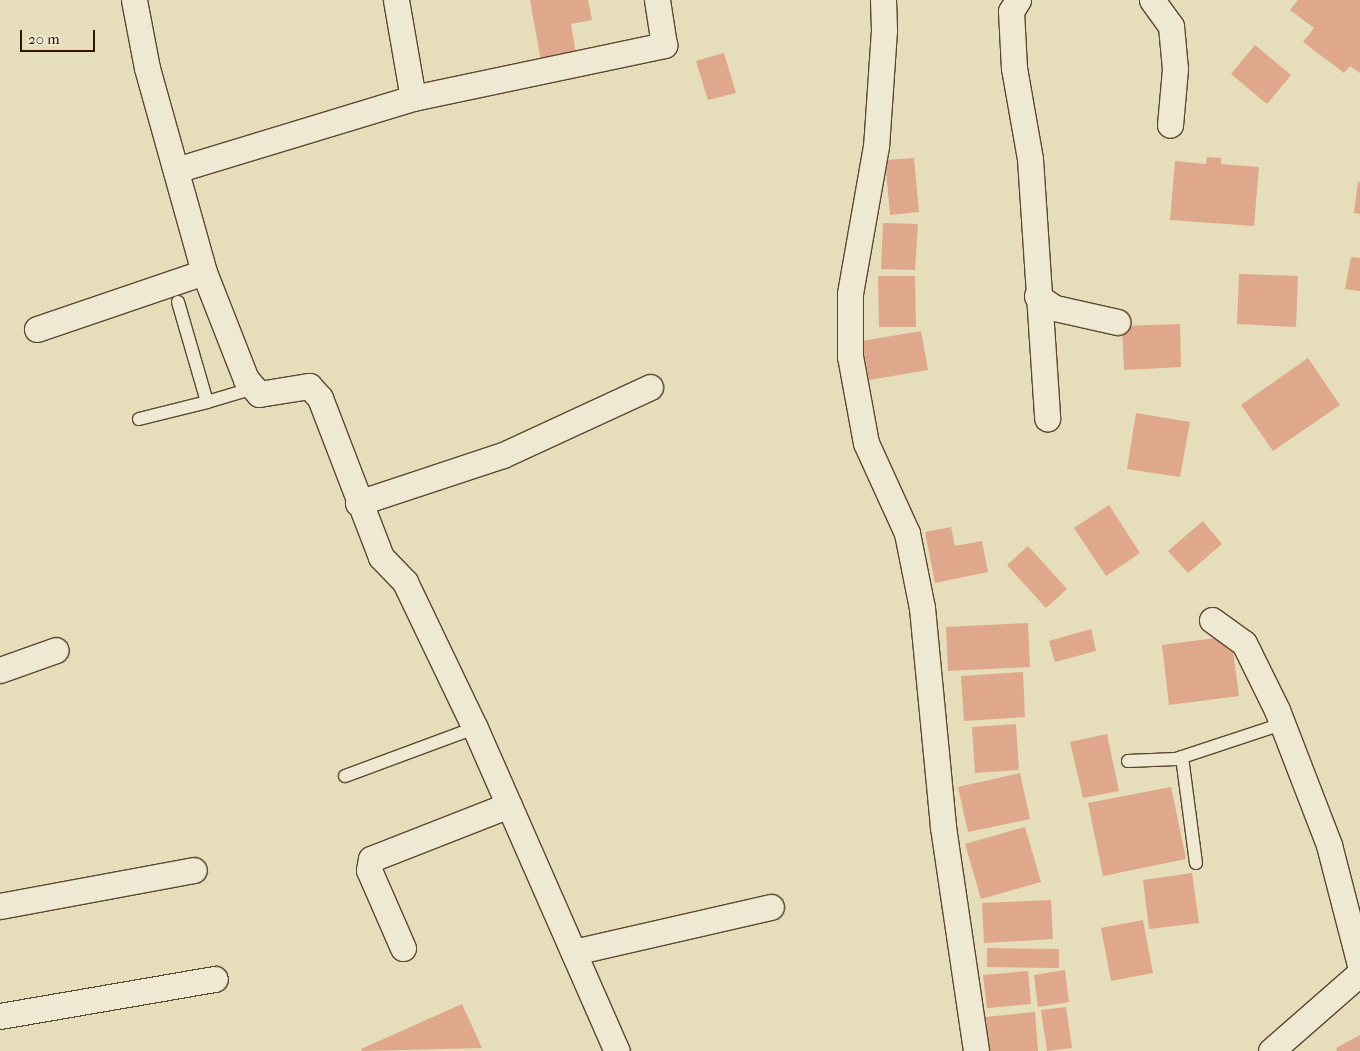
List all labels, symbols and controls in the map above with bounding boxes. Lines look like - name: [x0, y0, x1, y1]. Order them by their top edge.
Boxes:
- scale bar: [22, 20, 98, 52]
- text: 20 m: [28, 30, 60, 48]

